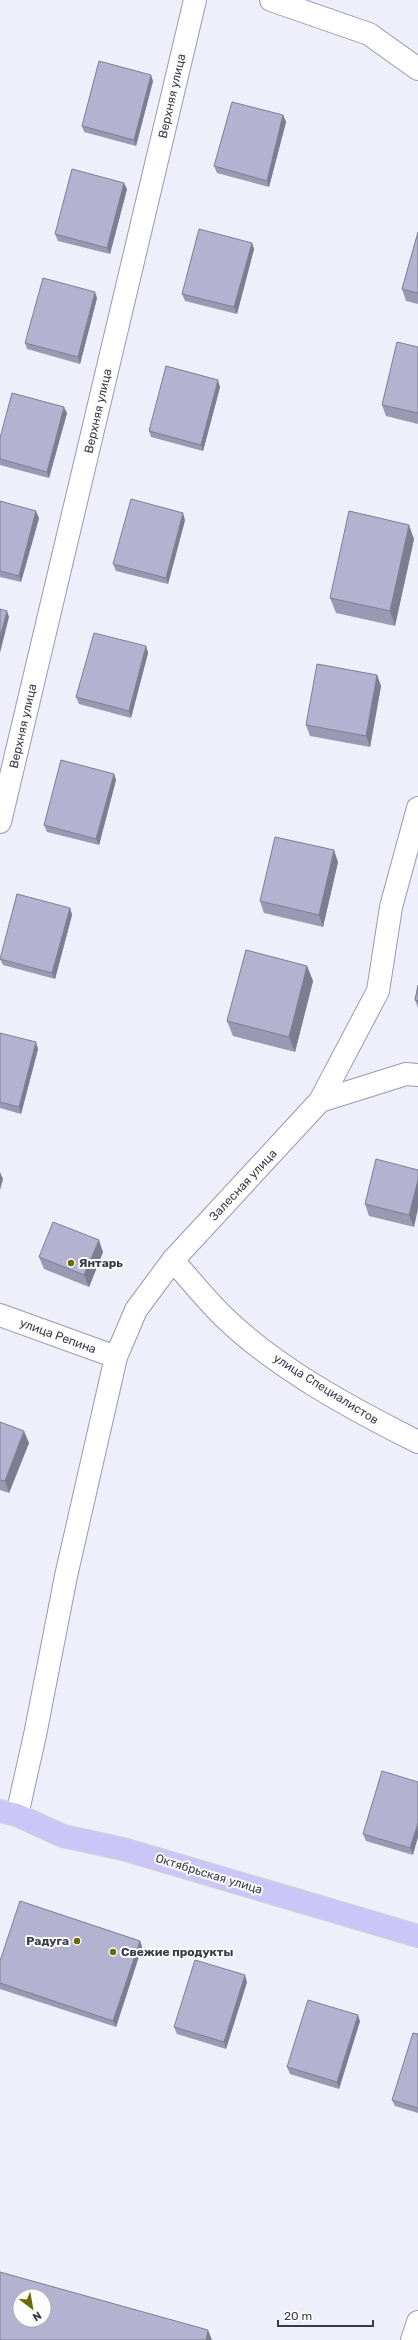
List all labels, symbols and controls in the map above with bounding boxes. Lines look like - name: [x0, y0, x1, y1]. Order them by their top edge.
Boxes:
- street label: Верхняя улица: [155, 52, 189, 140]
- street label: Верхняя улица: [81, 367, 115, 455]
- street label: Верхняя улица: [6, 682, 40, 770]
- street label: Залесная улица: [206, 1146, 280, 1224]
- place label: Янтарь: [79, 1256, 123, 1270]
- marker: Янтарь: [66, 1258, 76, 1268]
- street label: улица Репина: [18, 1316, 98, 1356]
- street label: улица Специалистов: [271, 1351, 381, 1427]
- street label: Октябрьская улица: [154, 1851, 264, 1897]
- place label: Радуга: [26, 1934, 69, 1948]
- marker: Радуга: [72, 1936, 82, 1946]
- place label: Свежие продукты: [121, 1945, 233, 1959]
- marker: Свежие продукты: [108, 1947, 118, 1957]
- north arrow: [12, 2288, 52, 2328]
- scale bar: [278, 2302, 373, 2328]
- text: N: [30, 2309, 44, 2324]
- text: 20 m: [284, 2309, 312, 2323]

